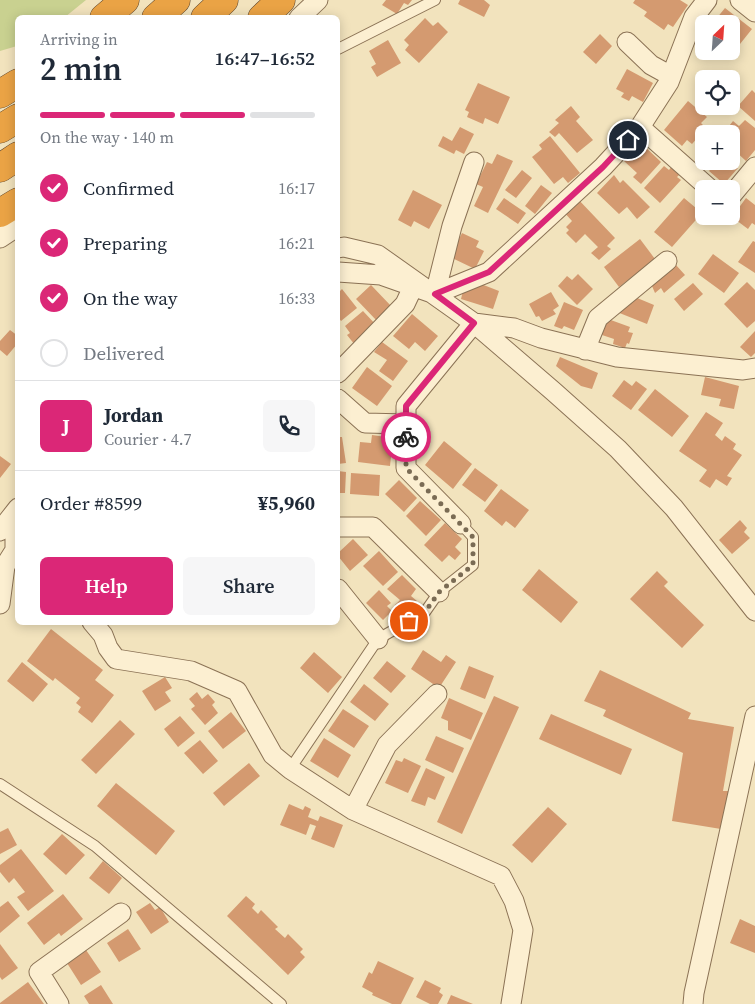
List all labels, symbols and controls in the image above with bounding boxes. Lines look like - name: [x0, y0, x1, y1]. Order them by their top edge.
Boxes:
- north arrow: [695, 15, 740, 60]
- map controls: [695, 15, 740, 225]
- text: Arriving in: [40, 28, 118, 50]
- text: 16:47–16:52: [215, 45, 315, 71]
- text: 2 min: [40, 47, 122, 91]
- button: locate: [695, 70, 740, 115]
- pin: [607, 119, 649, 161]
- button: +: [695, 125, 740, 170]
- text: On the way · 140 m: [40, 126, 174, 148]
- icon: home: [614, 126, 642, 154]
- icon: check: [40, 174, 68, 202]
- text: Confirmed: [83, 175, 174, 201]
- text: 16:17: [278, 177, 315, 199]
- button: −: [695, 180, 740, 225]
- icon: check: [40, 229, 68, 257]
- text: Preparing: [83, 230, 167, 256]
- text: 16:21: [278, 232, 315, 254]
- icon: check: [40, 284, 68, 312]
- text: On the way: [83, 285, 178, 311]
- text: 16:33: [278, 287, 315, 309]
- text: Delivered: [83, 340, 164, 366]
- button: phone: [263, 400, 315, 452]
- text: Jordan: [104, 402, 163, 428]
- courier: [381, 412, 431, 462]
- text: J: [62, 413, 70, 439]
- icon: bike: [392, 423, 420, 451]
- text: Courier · 4.7: [104, 428, 192, 450]
- text: Order #8599: [40, 490, 142, 516]
- text: ¥5,960: [258, 490, 315, 516]
- button: Help: [40, 557, 173, 615]
- button: Share: [183, 557, 315, 615]
- pin: [388, 600, 430, 642]
- icon: bag: [395, 607, 423, 635]

